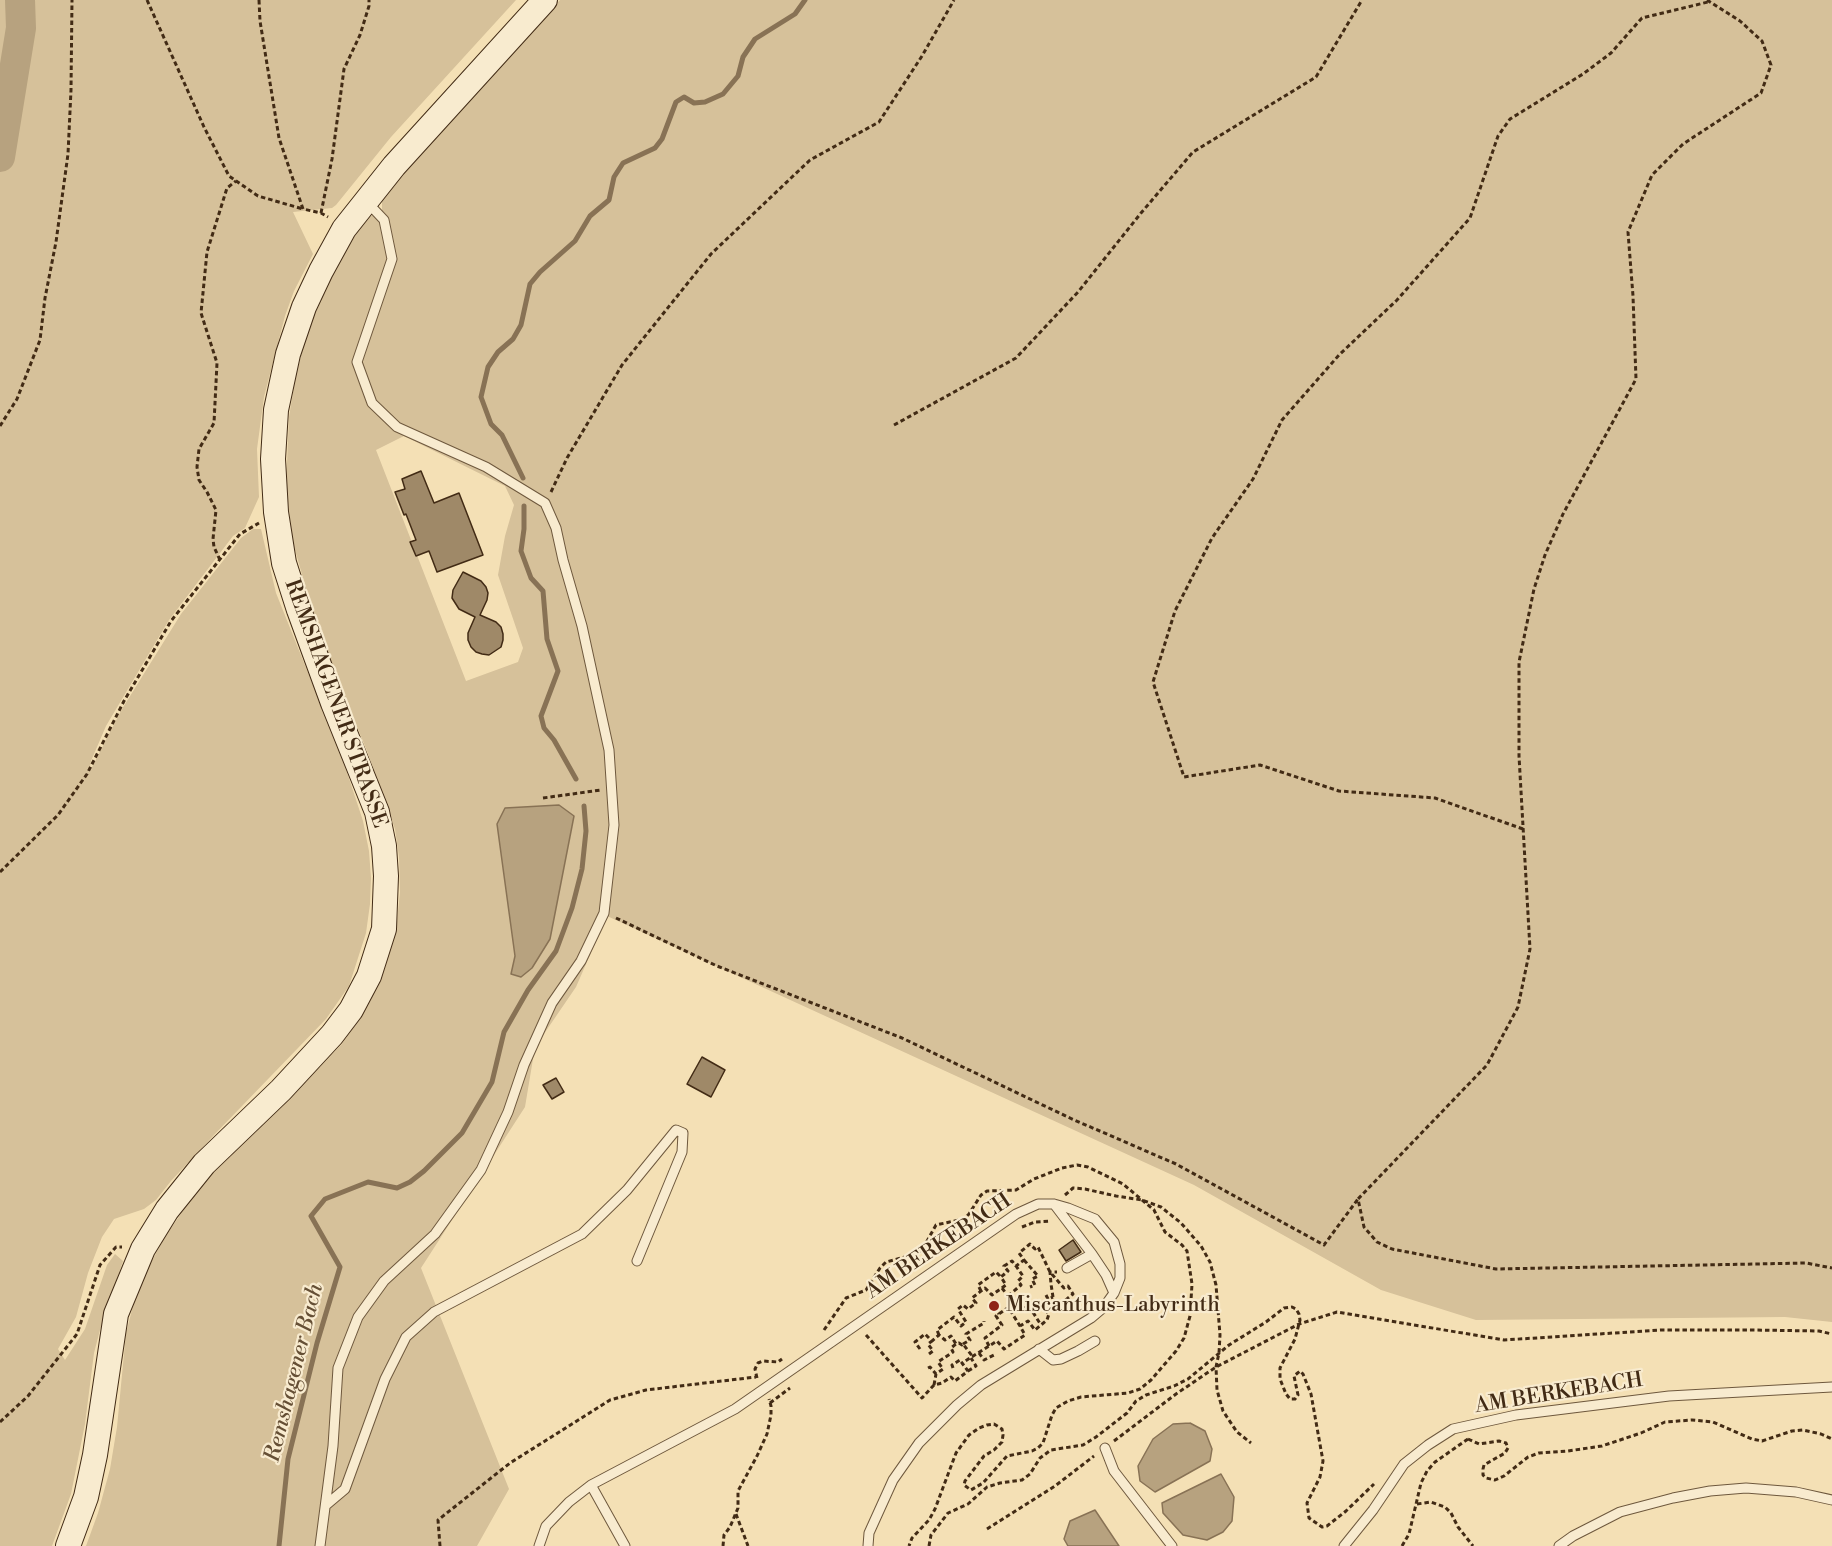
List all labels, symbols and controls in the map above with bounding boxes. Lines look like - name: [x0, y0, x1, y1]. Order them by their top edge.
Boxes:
- street label: REMSHAGENER STRASSE: [278, 576, 392, 832]
- street label: AM BERKEBACH: [862, 1189, 1016, 1305]
- water label: Remshagener Bach: [260, 1281, 330, 1465]
- place label: Miscanthus-Labyrinth: [1006, 1293, 1220, 1319]
- marker: Miscanthus-Labyrinth: [987, 1299, 1001, 1313]
- street label: AM BERKEBACH: [1473, 1368, 1645, 1420]

